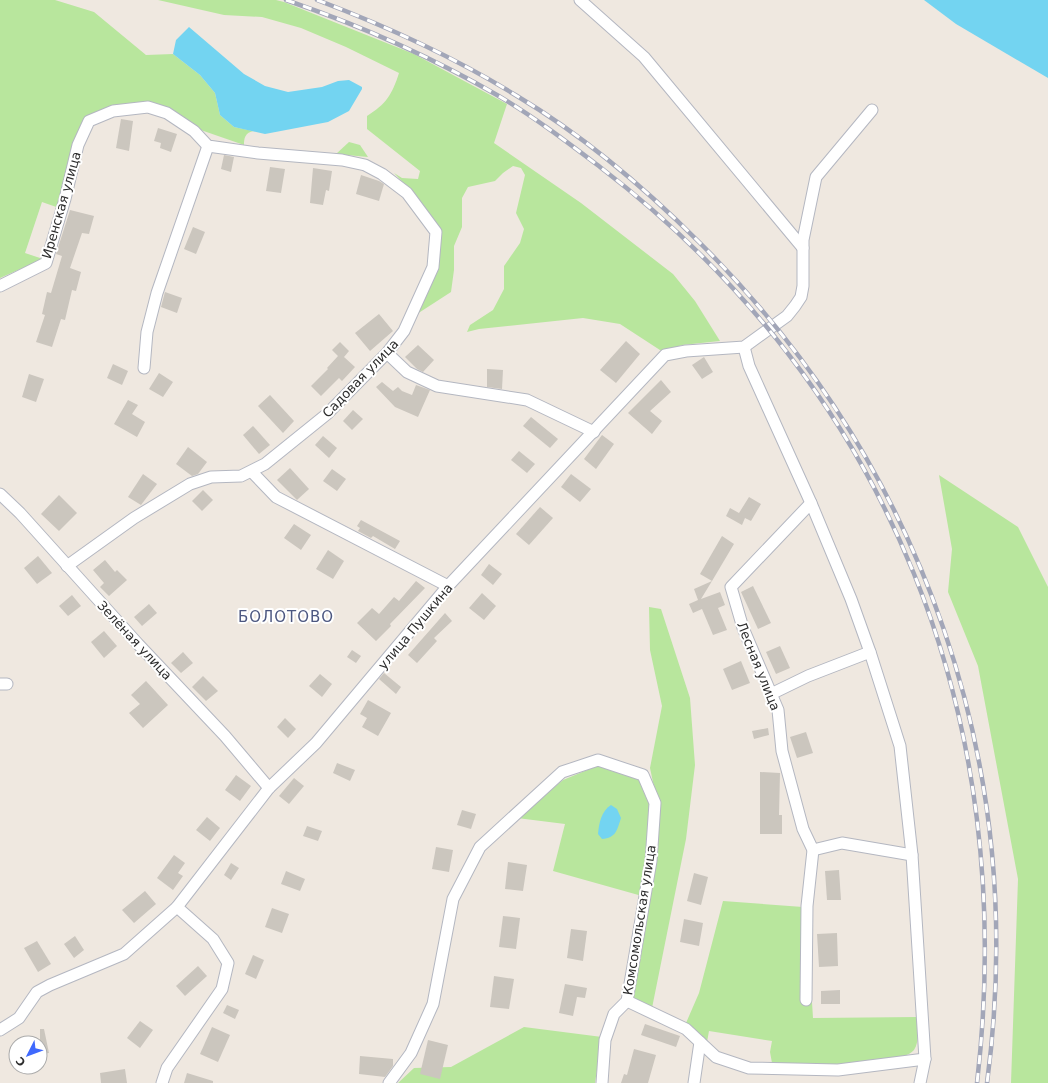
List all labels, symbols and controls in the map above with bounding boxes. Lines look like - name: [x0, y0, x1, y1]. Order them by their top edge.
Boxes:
- street label: Иренская улица: [39, 150, 84, 260]
- street label: Садовая улица: [319, 336, 401, 421]
- street label: улица Пушкина: [375, 580, 456, 672]
- street label: Зелёная улица: [94, 598, 175, 683]
- district label: БОЛОТОВО: [238, 608, 334, 626]
- street label: Лесная улица: [734, 620, 783, 713]
- street label: Комсомольская улица: [620, 844, 659, 996]
- north arrow: [8, 1035, 48, 1075]
- text: С: [13, 1054, 28, 1069]

